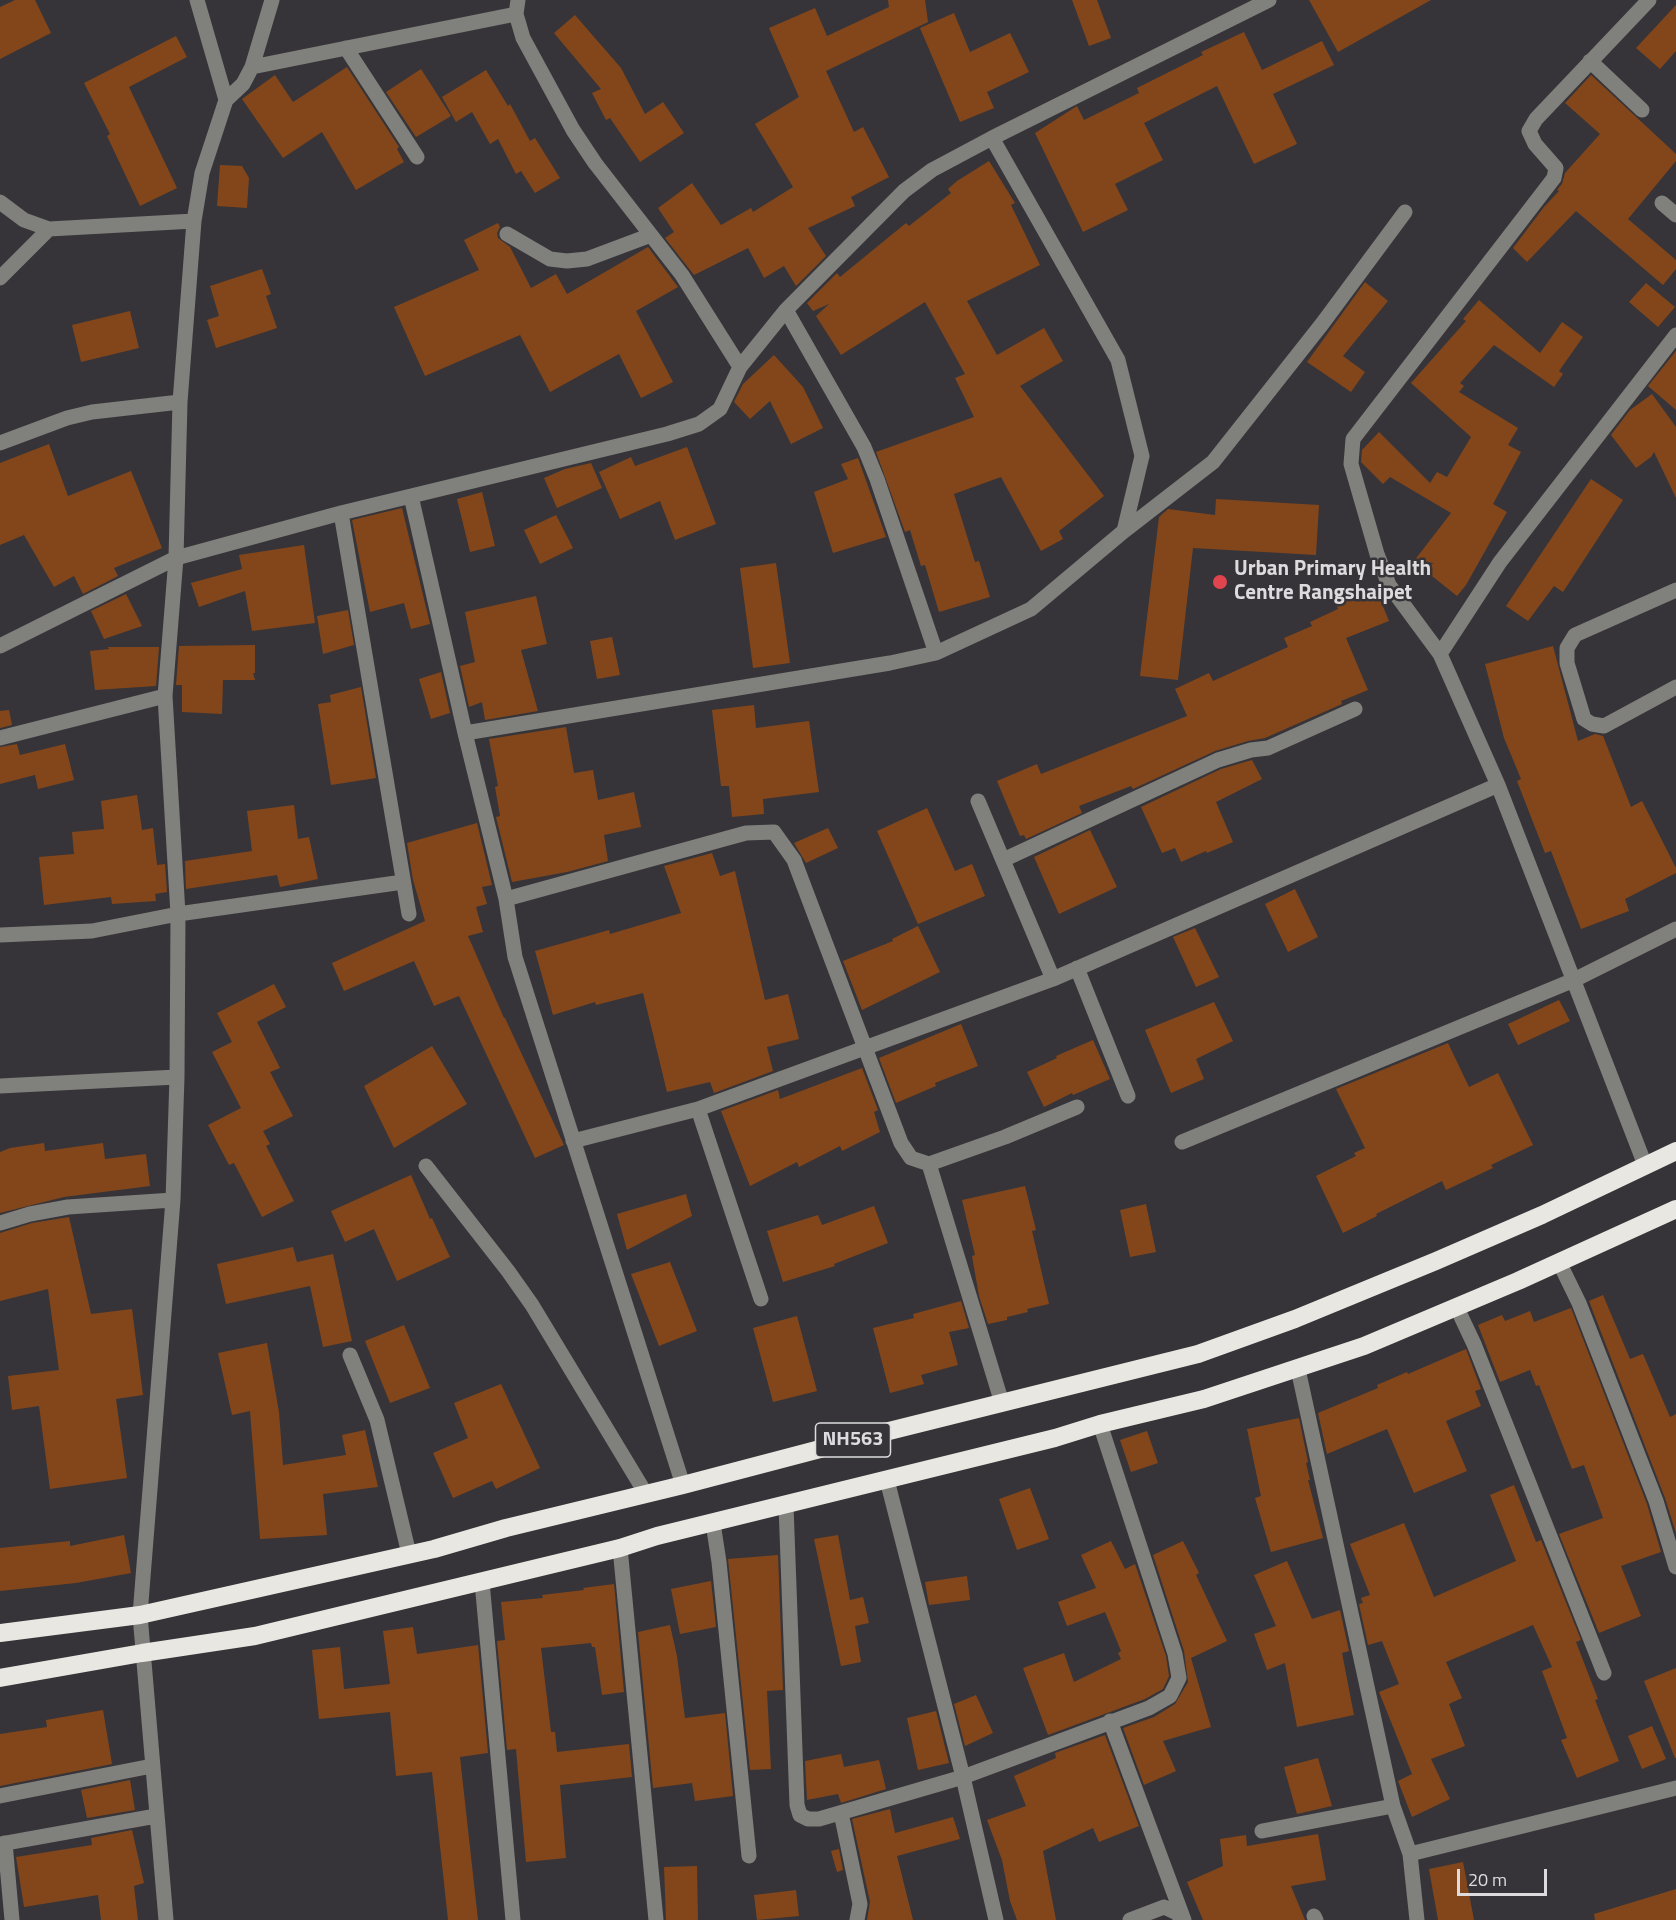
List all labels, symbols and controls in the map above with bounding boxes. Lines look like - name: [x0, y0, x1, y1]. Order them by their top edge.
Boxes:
- place label: Urban Primary Health Centre Rangshaipet: [1234, 557, 1431, 607]
- marker: Urban Primary Health Centre Rangshaipet: [1211, 573, 1229, 591]
- road number: NH563: [816, 1423, 890, 1457]
- scale bar: [1460, 1857, 1550, 1895]
- text: 20 m: [1468, 1866, 1507, 1893]

